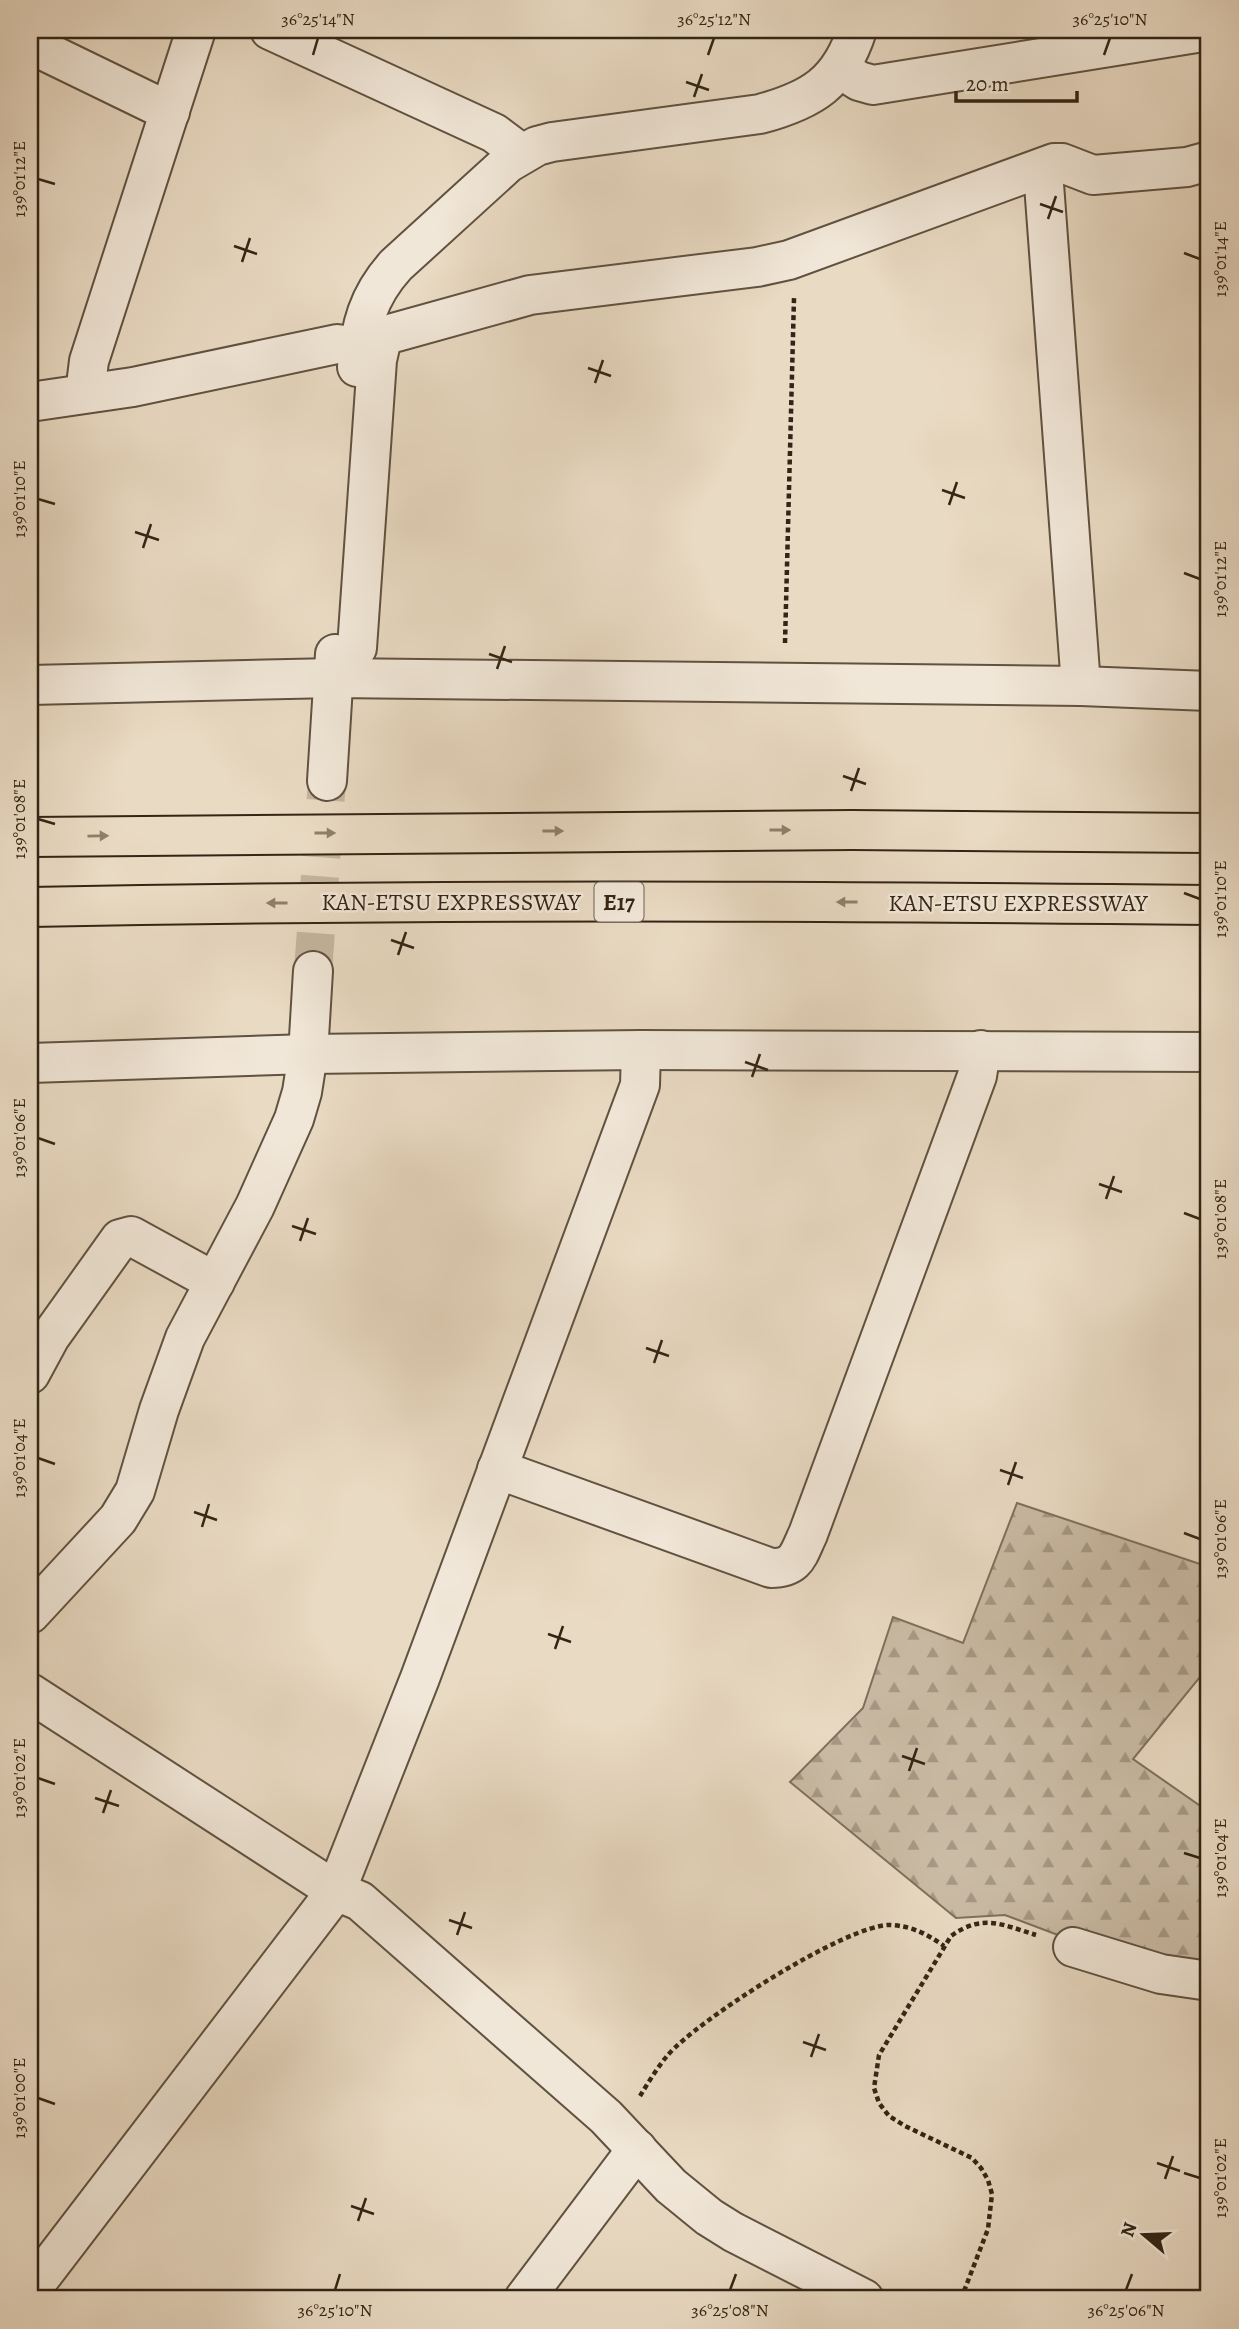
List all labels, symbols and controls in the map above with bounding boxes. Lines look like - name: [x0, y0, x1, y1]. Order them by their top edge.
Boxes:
- text: 36°25'14"N: [281, 7, 355, 31]
- text: 36°25'12"N: [677, 7, 751, 31]
- text: 36°25'10"N: [1073, 7, 1147, 31]
- scale bar: [956, 60, 1076, 104]
- text: 20 m: [966, 70, 1009, 98]
- text: 139°01'12"E: [7, 141, 31, 217]
- text: 139°01'14"E: [1208, 221, 1232, 297]
- text: 139°01'10"E: [7, 460, 31, 538]
- text: 139°01'12"E: [1208, 541, 1232, 617]
- text: 139°01'08"E: [7, 779, 31, 859]
- one-way arrow: [770, 824, 792, 836]
- one-way arrow: [542, 825, 564, 837]
- one-way arrow: [315, 827, 337, 839]
- one-way arrow: [87, 830, 109, 842]
- text: 139°01'10"E: [1208, 860, 1232, 938]
- road number: E17: [594, 882, 644, 922]
- street label: KAN-ETSU EXPRESSWAY: [321, 886, 582, 918]
- street label: KAN-ETSU EXPRESSWAY: [888, 887, 1149, 919]
- one-way arrow: [836, 896, 858, 908]
- one-way arrow: [265, 897, 287, 909]
- text: 139°01'06"E: [7, 1098, 31, 1178]
- text: 139°01'08"E: [1208, 1179, 1232, 1259]
- text: 139°01'04"E: [7, 1418, 31, 1498]
- text: 139°01'06"E: [1208, 1499, 1232, 1579]
- text: 139°01'02"E: [7, 1738, 31, 1818]
- text: 139°01'04"E: [1208, 1818, 1232, 1898]
- text: 139°01'00"E: [7, 2057, 31, 2139]
- text: 139°01'02"E: [1208, 2138, 1232, 2218]
- north arrow: [1110, 2200, 1180, 2270]
- text: N: [1114, 2219, 1143, 2241]
- text: 36°25'10"N: [298, 2298, 372, 2322]
- text: 36°25'08"N: [691, 2298, 769, 2322]
- text: 36°25'06"N: [1088, 2298, 1165, 2322]

